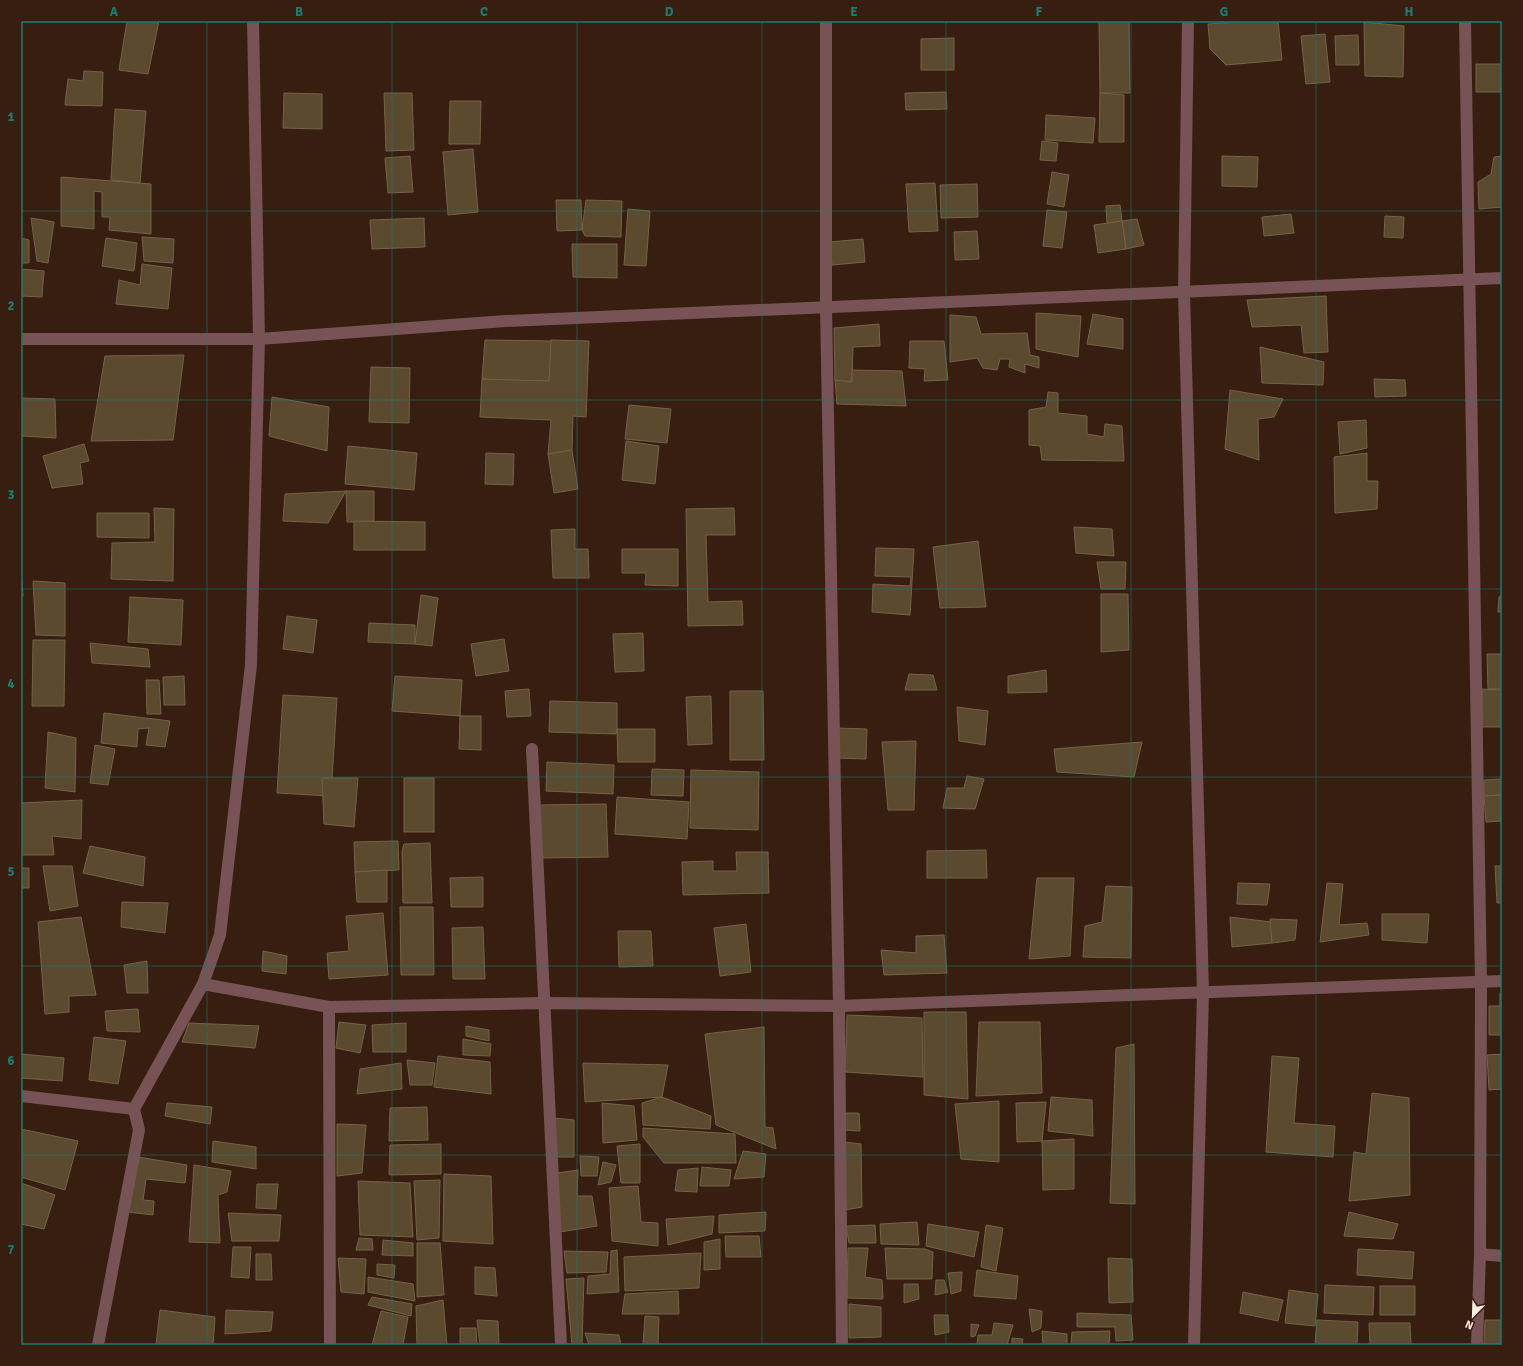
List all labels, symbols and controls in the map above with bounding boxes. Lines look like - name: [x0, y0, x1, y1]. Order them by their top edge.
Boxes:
- text: A: [110, 4, 119, 20]
- text: B: [295, 4, 303, 20]
- text: C: [480, 4, 488, 20]
- text: D: [665, 4, 674, 20]
- text: E: [850, 4, 858, 20]
- text: F: [1036, 4, 1043, 20]
- text: G: [1220, 4, 1228, 20]
- text: H: [1405, 4, 1413, 20]
- text: 1: [7, 109, 15, 125]
- text: 2: [7, 298, 15, 314]
- text: 3: [7, 487, 15, 503]
- text: 4: [7, 676, 15, 692]
- text: 5: [7, 864, 15, 880]
- text: 6: [7, 1053, 15, 1069]
- text: 7: [7, 1242, 15, 1258]
- north arrow: [1453, 1296, 1493, 1336]
- text: N: [1463, 1317, 1475, 1332]

